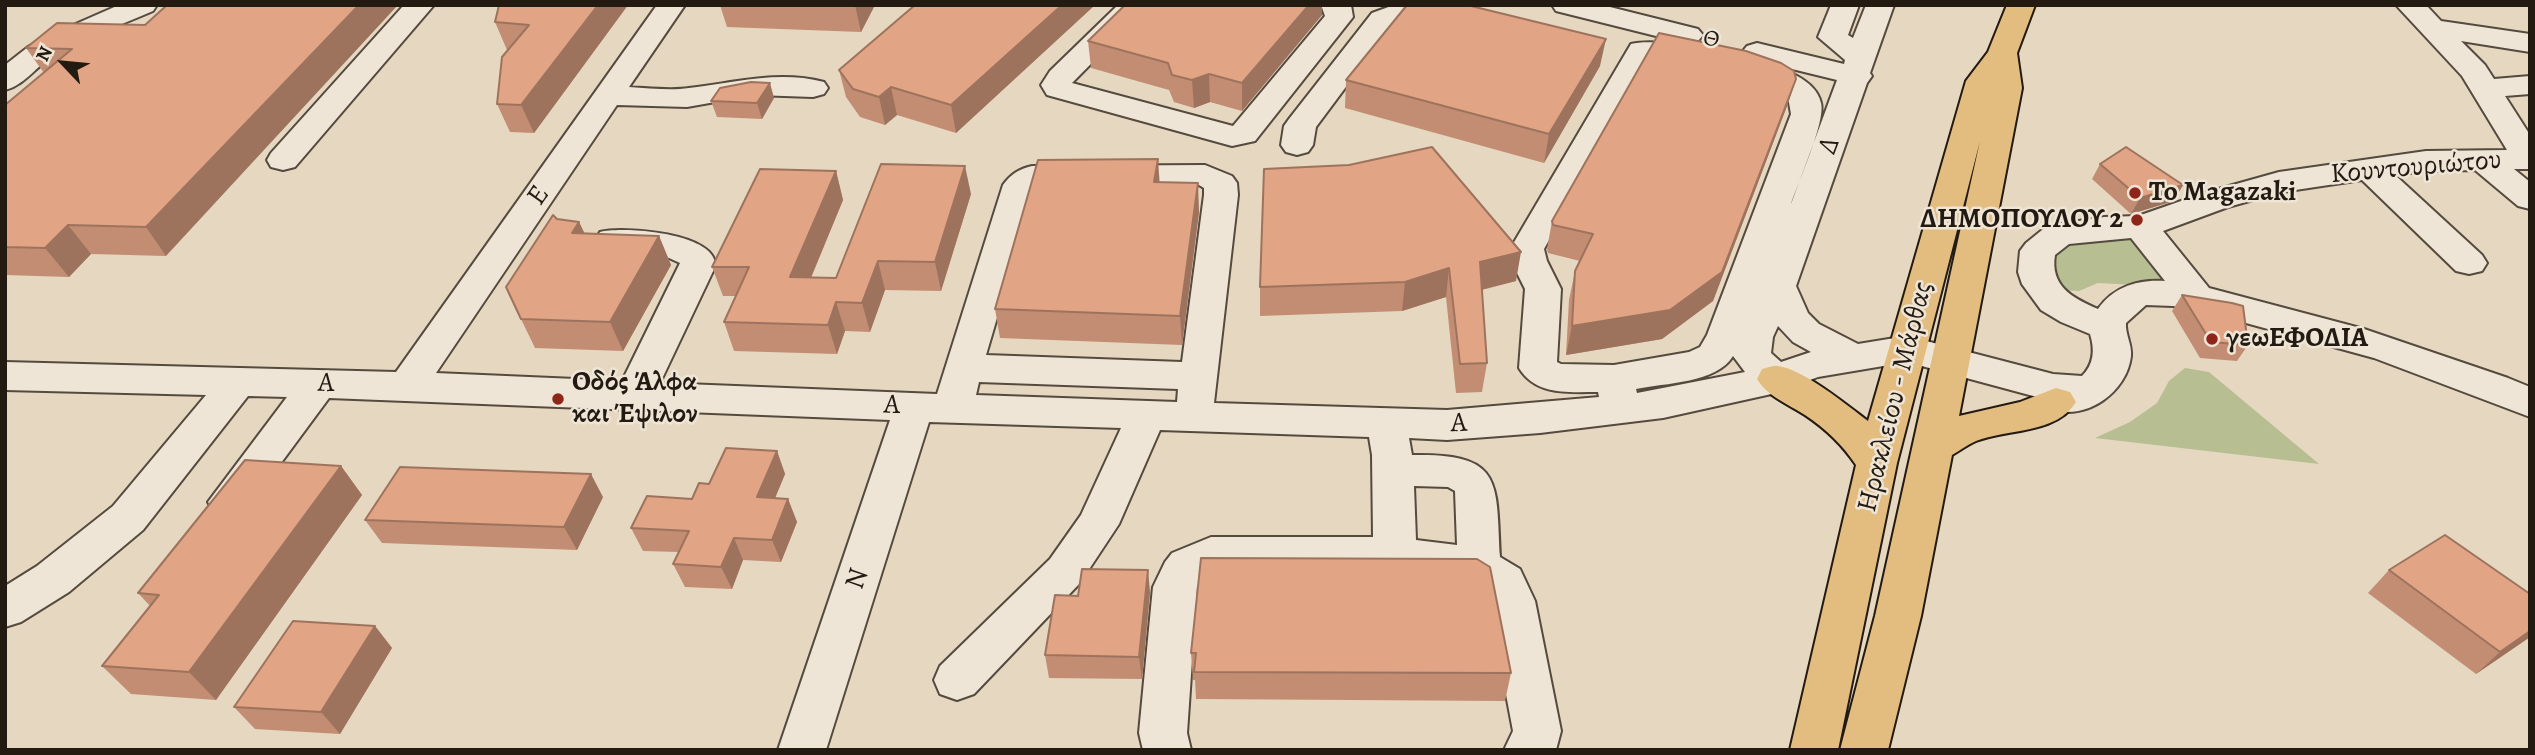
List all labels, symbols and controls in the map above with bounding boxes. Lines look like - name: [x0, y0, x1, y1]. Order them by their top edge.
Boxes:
- street label: Θ: [1700, 25, 1722, 55]
- north arrow: [28, 28, 98, 98]
- text: N: [29, 42, 59, 66]
- street label: Δ: [1812, 133, 1848, 159]
- street label: Κουντουριώτου: [2329, 144, 2503, 192]
- place label: To Magazaki: [2149, 176, 2296, 210]
- street label: Ε: [520, 180, 558, 212]
- marker: To Magazaki: [2127, 185, 2143, 201]
- place label: ΔΗΜΟΠΟΥΛΟΥ 2: [1920, 203, 2123, 237]
- marker: ΔΗΜΟΠΟΥΛΟΥ 2: [2129, 212, 2145, 228]
- street label: Ηρακλείου - Μάρθας: [1851, 278, 1941, 516]
- place label: γεωΕΦΟΔΙΑ: [2226, 322, 2368, 356]
- marker: γεωΕΦΟΔΙΑ: [2204, 331, 2220, 347]
- place label: Οδός Άλφα και Έψιλον: [572, 366, 698, 432]
- street label: Α: [318, 367, 334, 401]
- street label: Α: [883, 389, 901, 423]
- marker: Οδός Άλφα και Έψιλον: [550, 391, 566, 407]
- street label: Α: [1450, 407, 1468, 441]
- street label: Ν: [839, 564, 877, 594]

